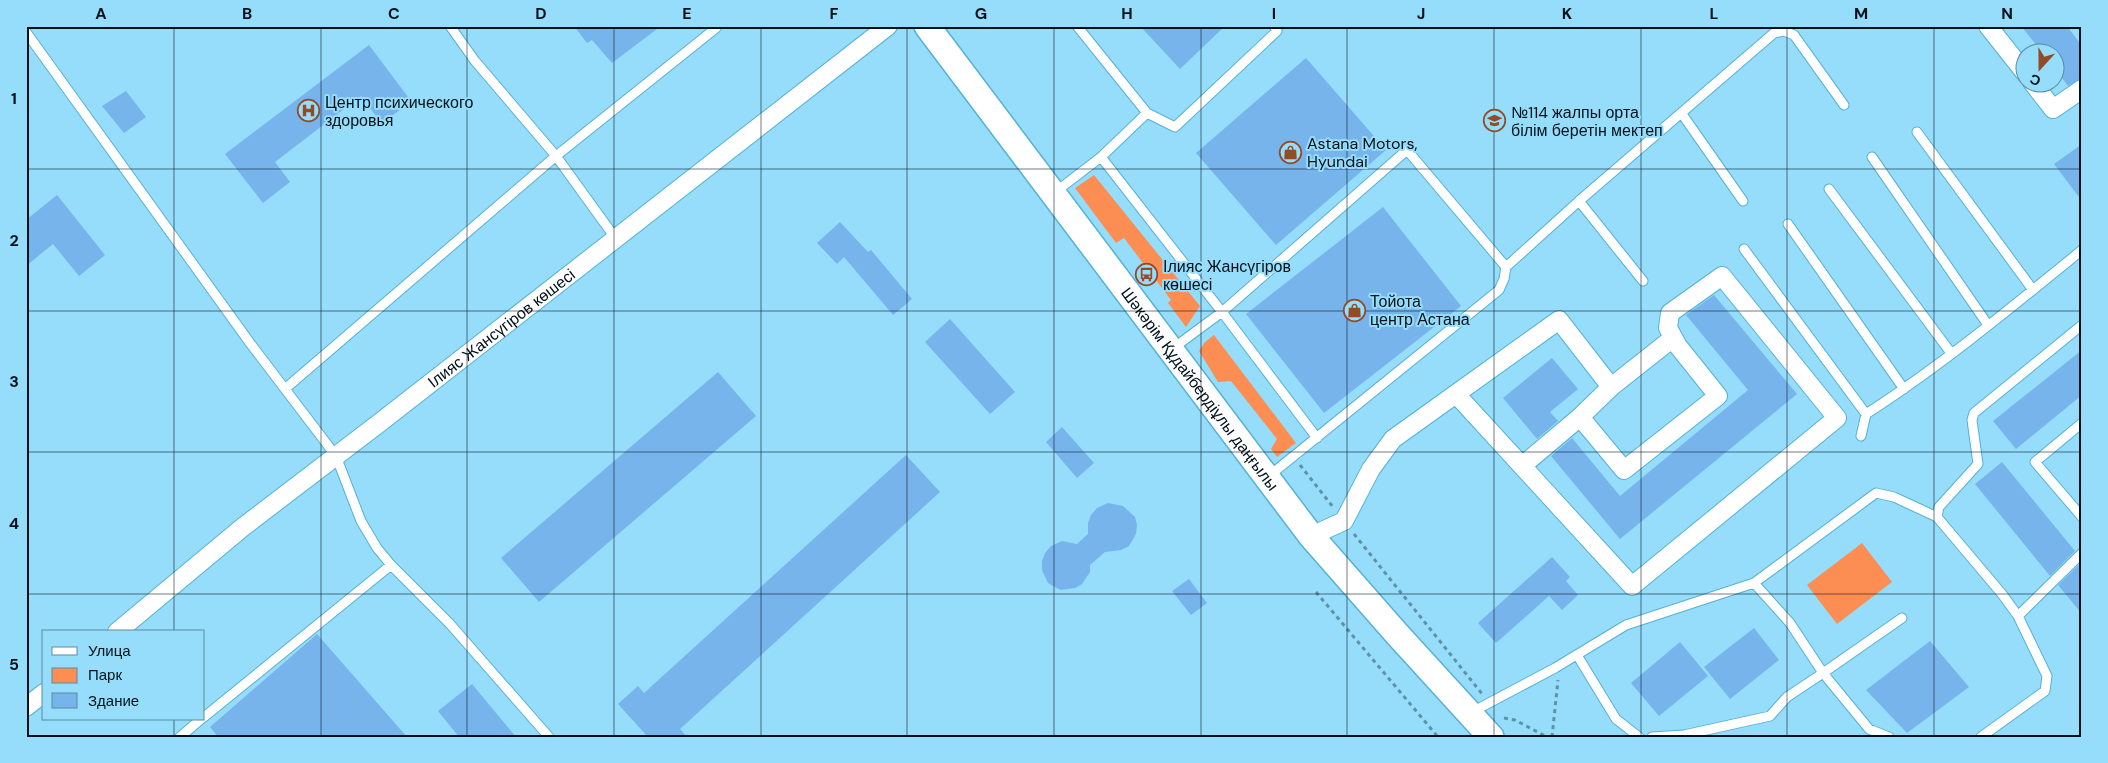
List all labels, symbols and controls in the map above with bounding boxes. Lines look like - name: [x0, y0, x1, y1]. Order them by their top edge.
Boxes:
- text: A: [95, 3, 107, 24]
- text: B: [242, 3, 252, 24]
- text: C: [388, 3, 400, 24]
- text: D: [535, 3, 547, 24]
- text: E: [682, 3, 692, 24]
- text: F: [830, 3, 839, 24]
- text: G: [975, 3, 987, 24]
- text: H: [1121, 3, 1133, 24]
- text: I: [1272, 3, 1276, 24]
- text: J: [1417, 3, 1425, 24]
- text: K: [1562, 3, 1573, 24]
- text: L: [1710, 3, 1719, 24]
- text: M: [1854, 3, 1868, 24]
- text: N: [2001, 3, 2013, 24]
- north arrow: [2016, 42, 2066, 92]
- text: С: [2027, 70, 2043, 90]
- text: 1: [11, 88, 17, 109]
- place label: Центр психического здоровья: [325, 92, 473, 131]
- hospital icon: Центр психического здоровья: [297, 99, 321, 123]
- place label: №114 жалпы орта білім беретін мектеп: [1511, 102, 1663, 141]
- school or university icon: №114 жалпы орта білім беретін мектеп: [1483, 109, 1507, 133]
- place label: Astana Motors, Hyundai: [1307, 133, 1418, 172]
- shop icon: Astana Motors, Hyundai: [1279, 140, 1303, 164]
- text: 2: [9, 230, 19, 251]
- place label: Ілияс Жансүгіров көшесі: [1163, 256, 1291, 295]
- bus stop icon: Ілияс Жансүгіров көшесі: [1135, 263, 1159, 287]
- street label: Ілияс Жансүгіров көшесі: [423, 264, 579, 392]
- street label: Шәкәрім Құдайбердіұлы даңғылы: [1116, 283, 1283, 495]
- place label: Тойота центр Астана: [1370, 291, 1470, 330]
- shop icon: Тойота центр Астана: [1342, 298, 1366, 322]
- text: 3: [9, 371, 19, 392]
- text: 4: [9, 513, 19, 534]
- legend: [42, 630, 205, 720]
- text: Улица: [88, 641, 131, 661]
- text: 5: [9, 654, 19, 675]
- text: Парк: [88, 665, 122, 685]
- text: Здание: [88, 691, 139, 711]

